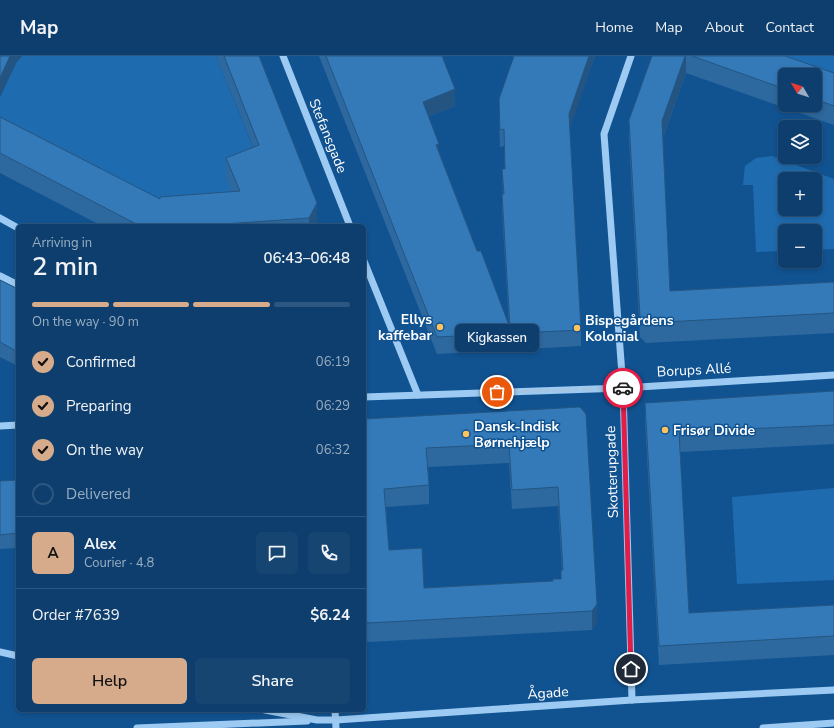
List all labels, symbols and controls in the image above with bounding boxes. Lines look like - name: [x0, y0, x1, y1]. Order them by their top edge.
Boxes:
- text: Map: [20, 15, 58, 41]
- text: Home: [595, 18, 633, 37]
- text: Map: [655, 18, 683, 37]
- text: About: [705, 18, 744, 37]
- text: Contact: [766, 18, 814, 37]
- north arrow: [778, 68, 822, 112]
- map controls: [778, 68, 822, 268]
- street label: Stefansgade: [304, 96, 352, 176]
- button: layers: [778, 120, 822, 164]
- button: +: [778, 172, 822, 216]
- button: −: [778, 224, 822, 268]
- text: Arriving in: [32, 234, 92, 252]
- text: 06:43–06:48: [263, 248, 350, 268]
- text: 2 min: [32, 249, 98, 284]
- place label: Ellys kaffebar: [378, 310, 433, 345]
- place label: Bispegårdens Kolonial: [585, 311, 674, 346]
- text: On the way · 90 m: [32, 313, 139, 331]
- marker: Ellys kaffebar: [435, 322, 445, 332]
- marker: Bispegårdens Kolonial: [572, 323, 582, 333]
- callout: Kigkassen: [455, 324, 539, 352]
- text: Kigkassen: [467, 329, 527, 347]
- icon: check: [32, 351, 54, 373]
- text: Confirmed: [66, 352, 136, 372]
- text: 06:19: [316, 353, 350, 371]
- street label: Borups Allé: [656, 359, 732, 381]
- courier: [603, 368, 643, 408]
- pin: [480, 375, 514, 409]
- icon: car: [612, 377, 634, 399]
- icon: bag: [486, 381, 508, 403]
- icon: check: [32, 395, 54, 417]
- text: Preparing: [66, 396, 131, 416]
- text: 06:29: [316, 397, 350, 415]
- place label: Dansk-Indisk Børnehjælp: [474, 417, 559, 452]
- place label: Frisør Divide: [673, 421, 756, 440]
- street label: Skotterupgade: [601, 425, 623, 519]
- marker: Frisør Divide: [660, 425, 670, 435]
- marker: Dansk-Indisk Børnehjælp: [461, 429, 471, 439]
- icon: check: [32, 439, 54, 461]
- text: On the way: [66, 440, 144, 460]
- text: 06:32: [316, 441, 350, 459]
- text: Delivered: [66, 484, 131, 504]
- button: chat: [256, 532, 298, 574]
- button: phone: [308, 532, 350, 574]
- text: Alex: [84, 534, 116, 554]
- text: A: [47, 543, 59, 563]
- text: Courier · 4.8: [84, 554, 154, 572]
- text: Order #7639: [32, 605, 120, 625]
- text: $6.24: [310, 605, 350, 625]
- pin: [614, 652, 648, 686]
- button: Help: [32, 658, 187, 704]
- button: Share: [195, 658, 350, 704]
- icon: home: [620, 658, 642, 680]
- street label: Ågade: [527, 682, 569, 704]

